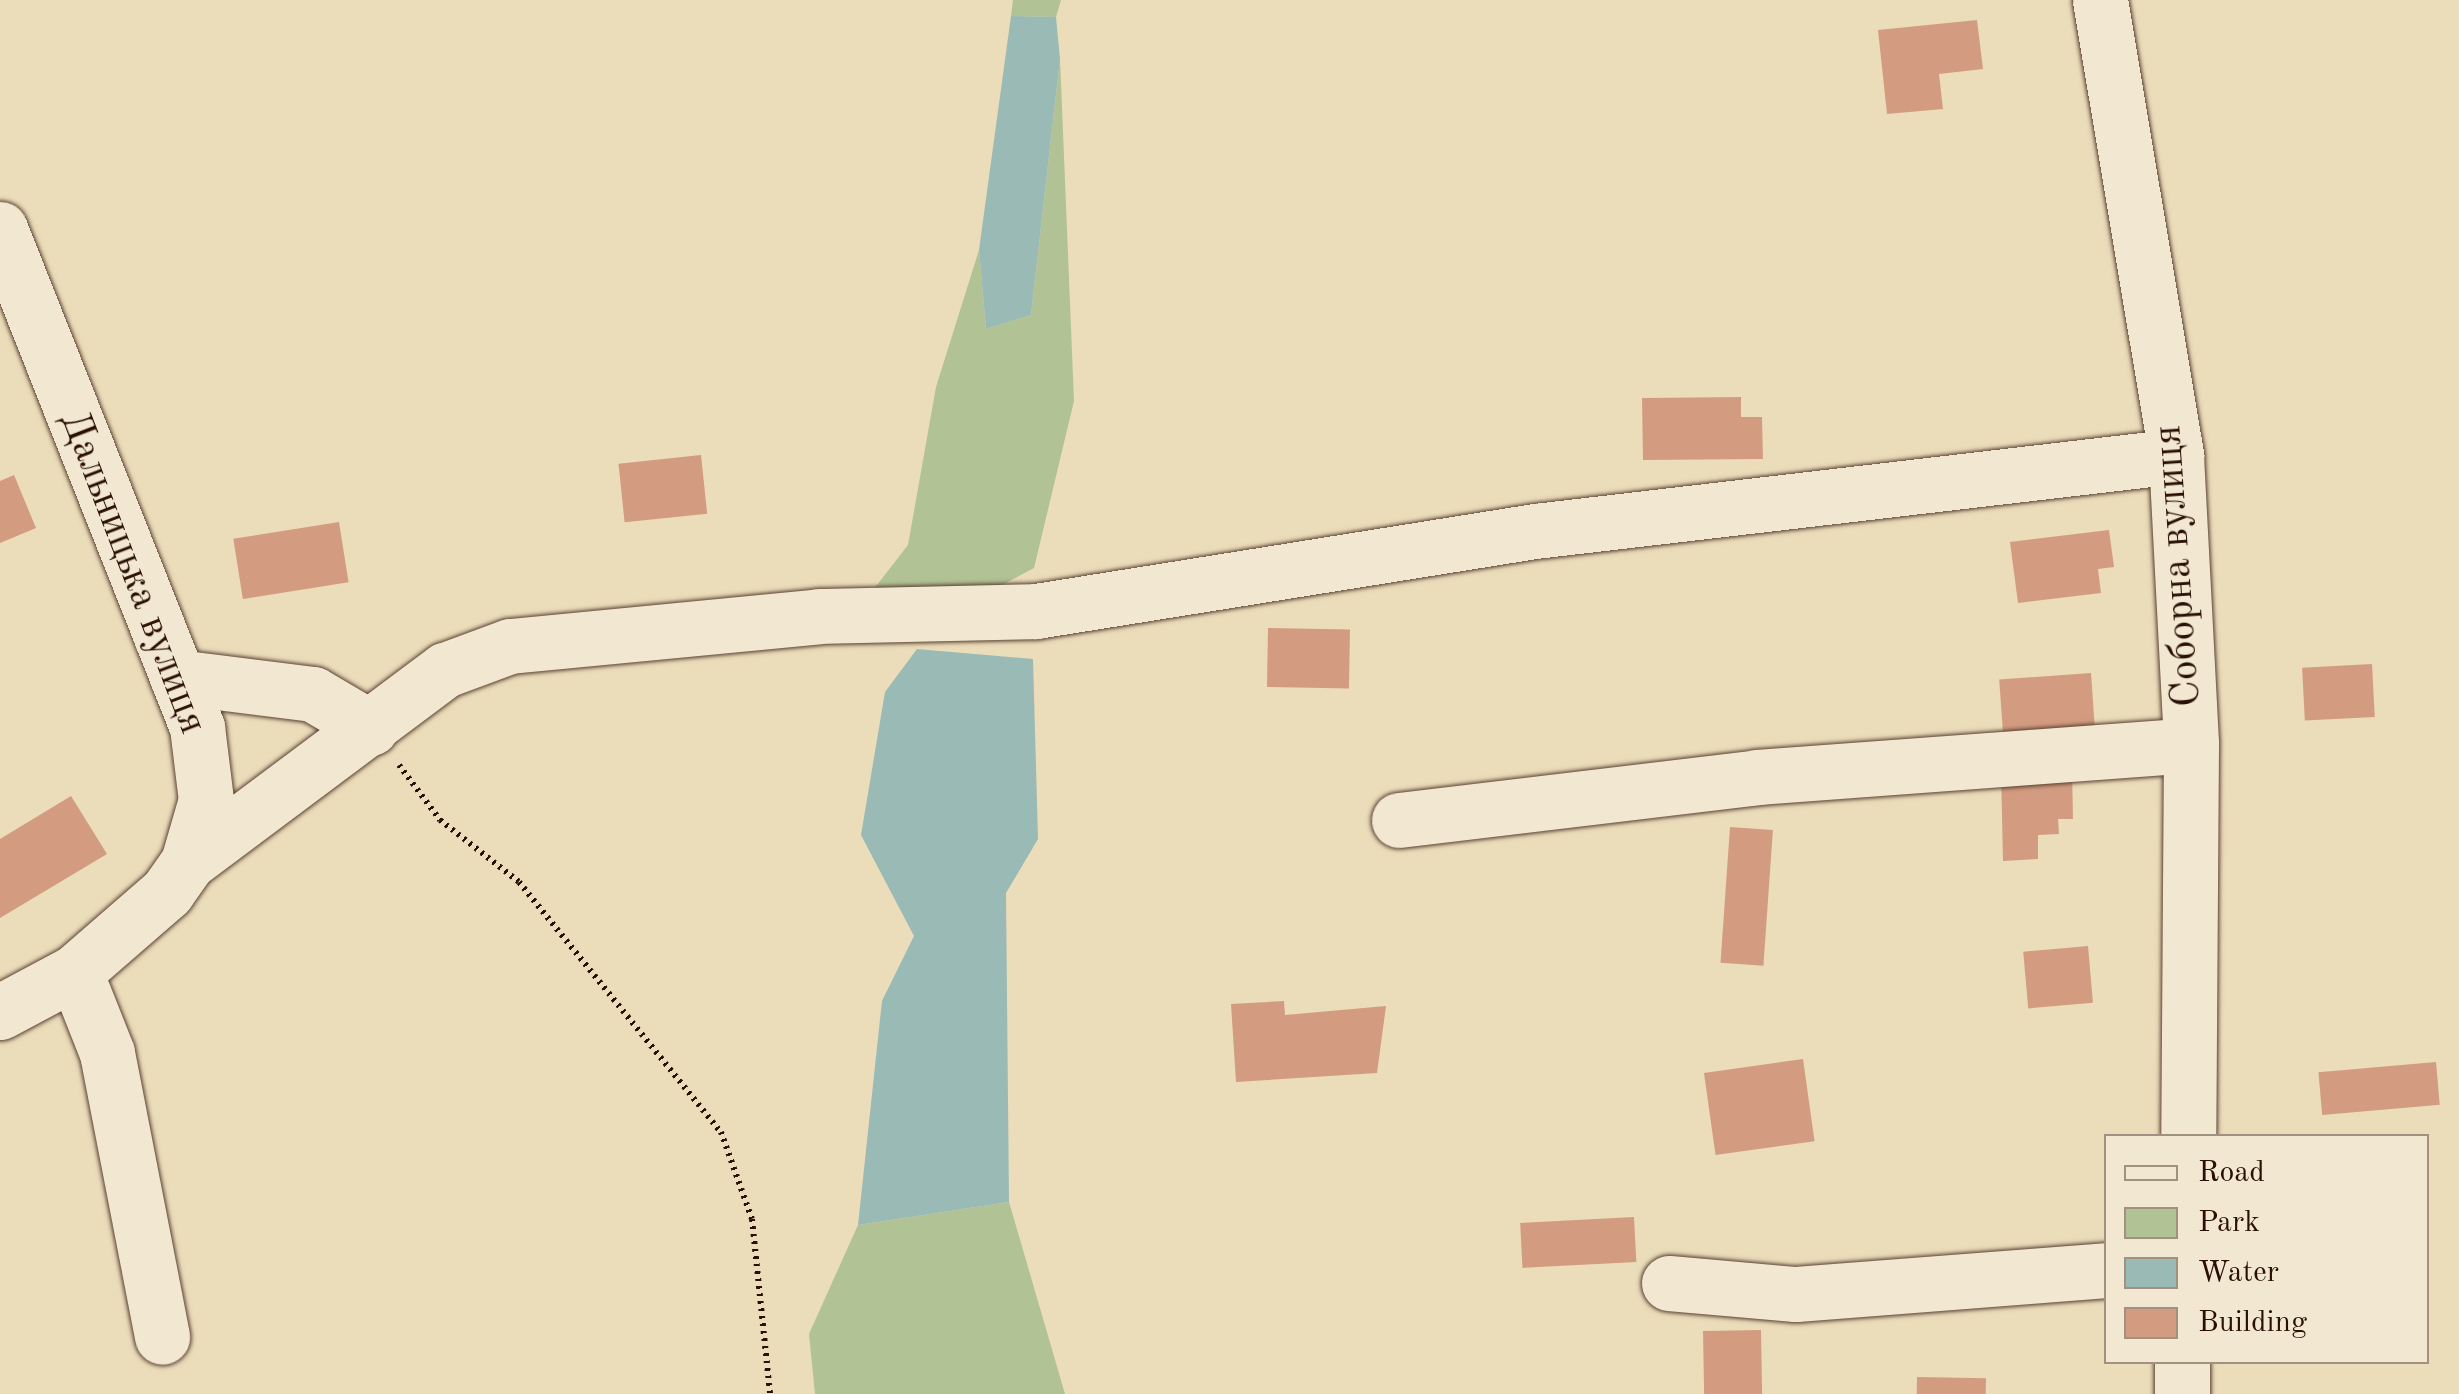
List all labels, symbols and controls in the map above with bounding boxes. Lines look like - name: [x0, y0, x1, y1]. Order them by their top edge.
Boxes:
- street label: Дальницька вулиця: [48, 405, 216, 741]
- street label: Соборна вулиця: [2145, 423, 2213, 709]
- legend: [2104, 1134, 2429, 1364]
- text: Road: [2198, 1158, 2265, 1188]
- text: Park: [2198, 1208, 2260, 1238]
- text: Water: [2198, 1258, 2279, 1288]
- text: Building: [2198, 1308, 2307, 1338]

